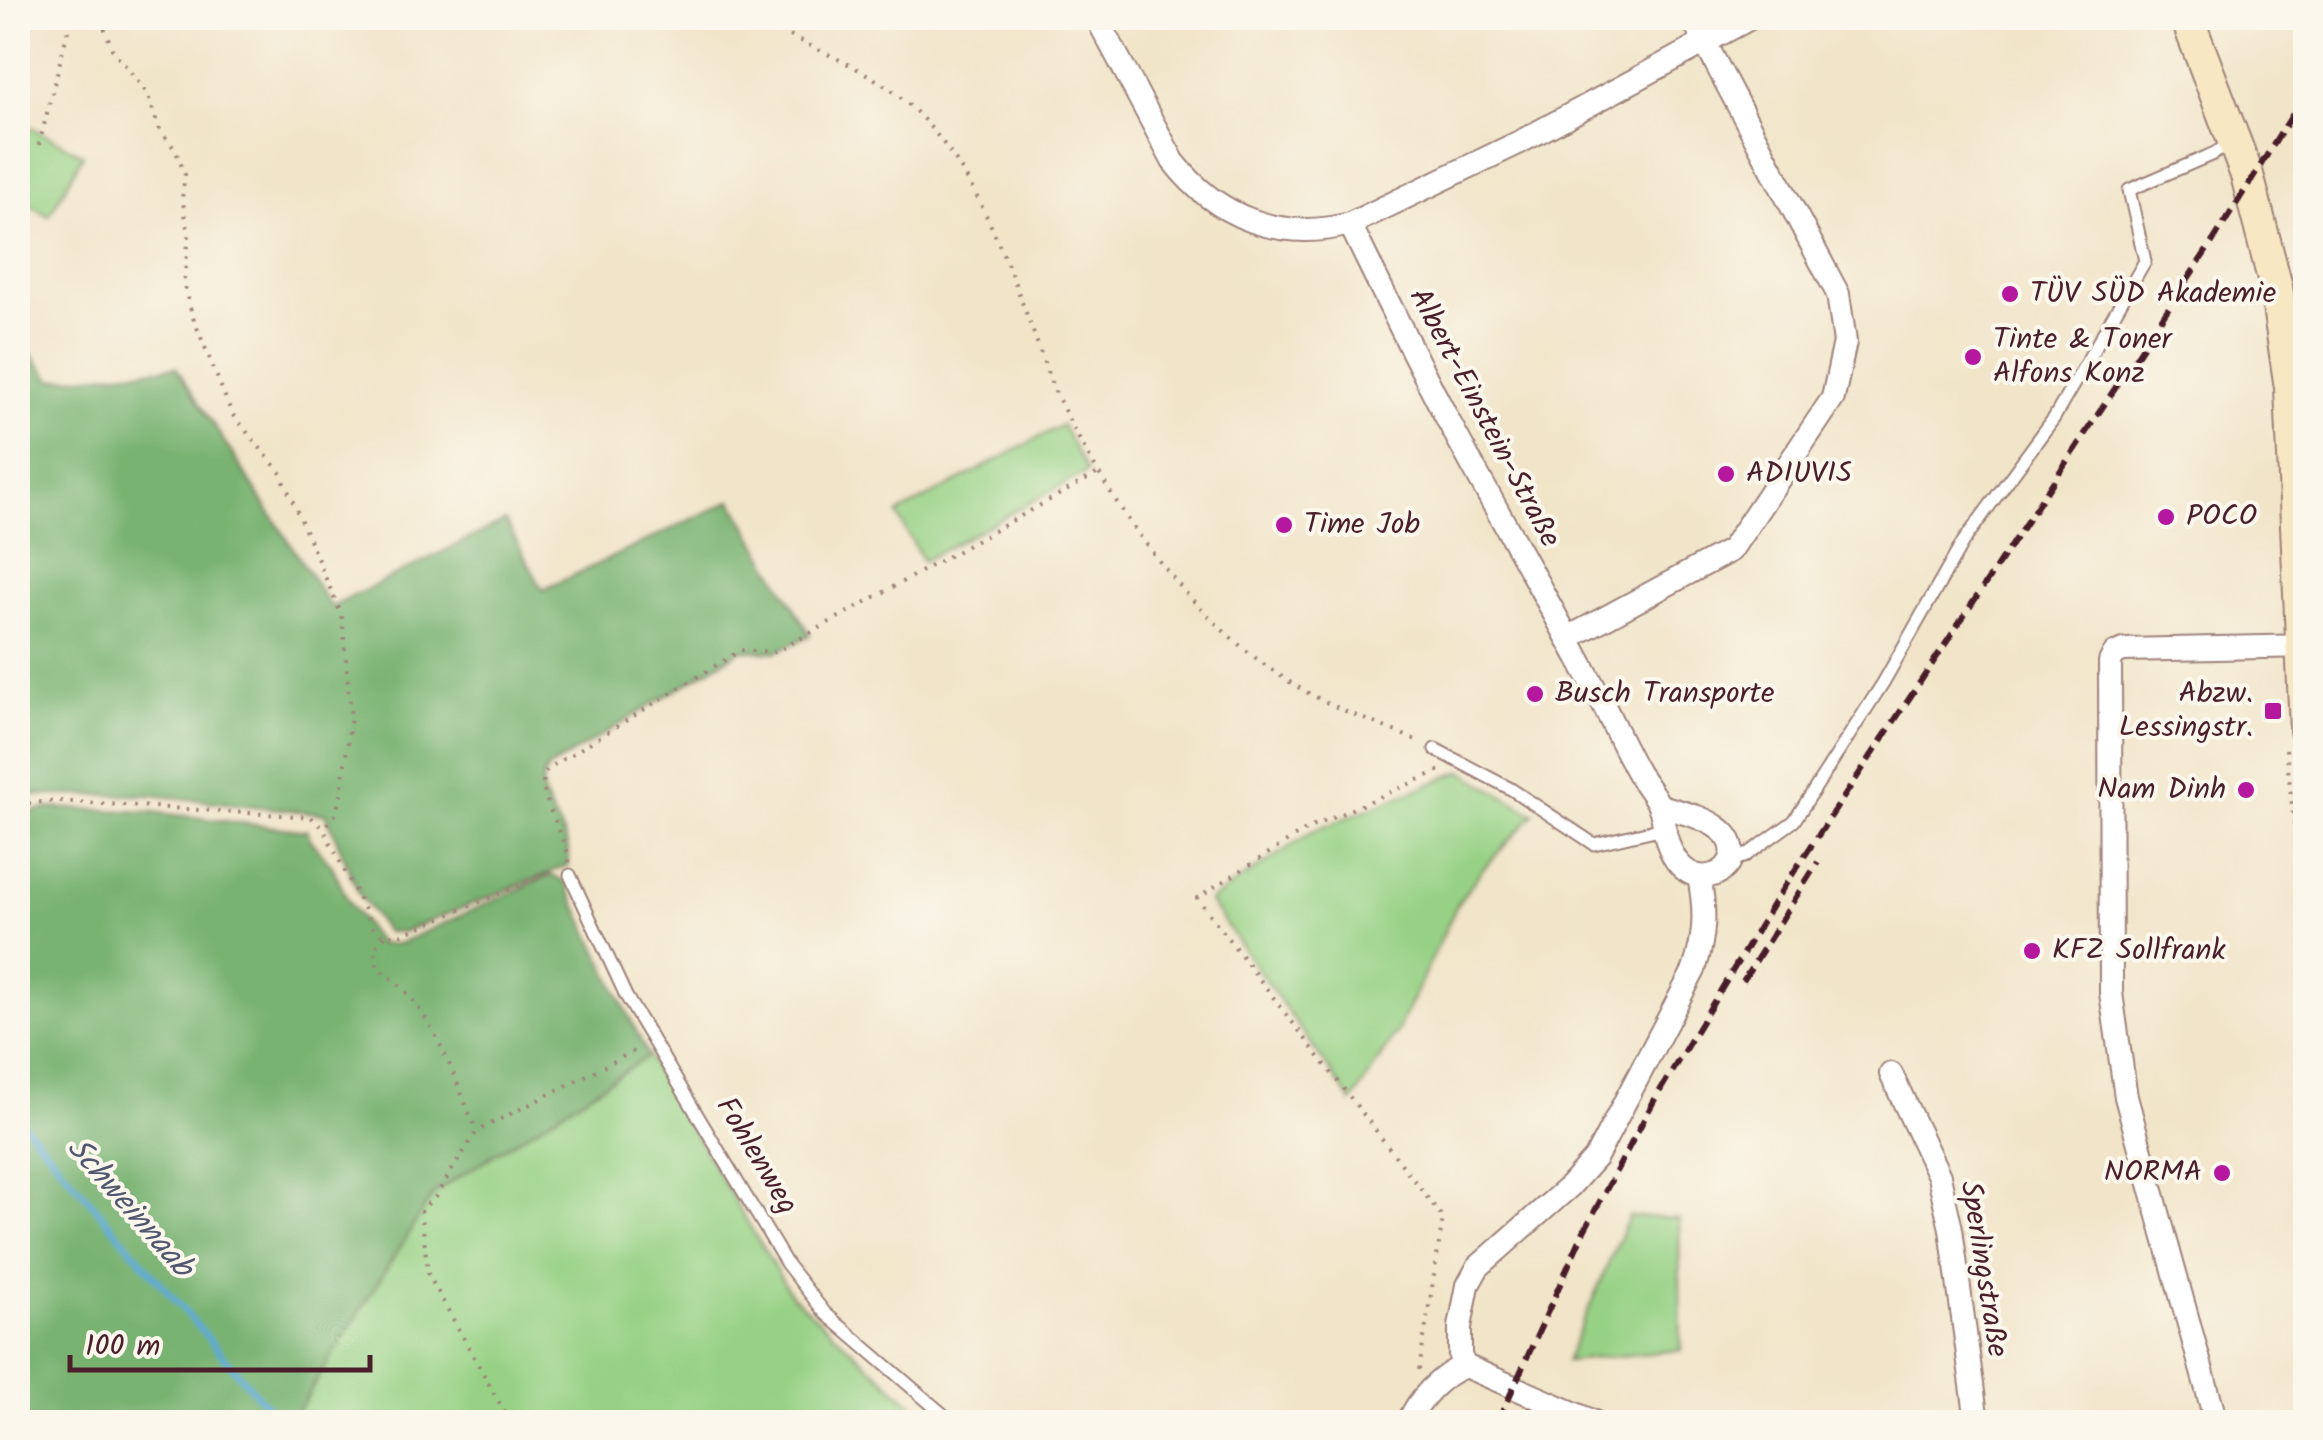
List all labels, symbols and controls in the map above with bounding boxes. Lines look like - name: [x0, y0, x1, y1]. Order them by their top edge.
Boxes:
- place label: TÜV SÜD Akademie: [2030, 270, 2276, 318]
- street label: Albert-Einstein-Straße: [1395, 279, 1573, 557]
- marker: TÜV SÜD Akademie: [1999, 283, 2021, 305]
- place label: Tinte & Toner Alfons Konz: [1993, 316, 2174, 398]
- marker: Tinte & Toner Alfons Konz: [1962, 346, 1984, 368]
- place label: ADIUVIS: [1746, 450, 1852, 498]
- marker: ADIUVIS: [1715, 463, 1737, 485]
- place label: POCO: [2186, 493, 2257, 541]
- place label: Time Job: [1304, 501, 1420, 549]
- marker: POCO: [2155, 506, 2177, 528]
- marker: Time Job: [1273, 514, 1295, 536]
- place label: Busch Transporte: [1555, 670, 1775, 718]
- place label: Abzw. Lessingstr.: [2119, 670, 2253, 752]
- marker: Busch Transporte: [1524, 683, 1546, 705]
- marker: Abzw. Lessingstr.: [2262, 700, 2284, 722]
- place label: Nam Dinh: [2097, 766, 2226, 814]
- marker: Nam Dinh: [2235, 779, 2257, 801]
- place label: KFZ Sollfrank: [2052, 927, 2227, 975]
- marker: KFZ Sollfrank: [2021, 940, 2043, 962]
- street label: Fohlenweg: [702, 1088, 810, 1224]
- water label: Schweinnaab: [53, 1126, 207, 1292]
- place label: NORMA: [2104, 1149, 2202, 1197]
- marker: NORMA: [2211, 1162, 2233, 1184]
- street label: Sperlingstraße: [1945, 1177, 2021, 1361]
- scale bar: [70, 1310, 370, 1372]
- text: 100 m: [85, 1323, 160, 1371]

